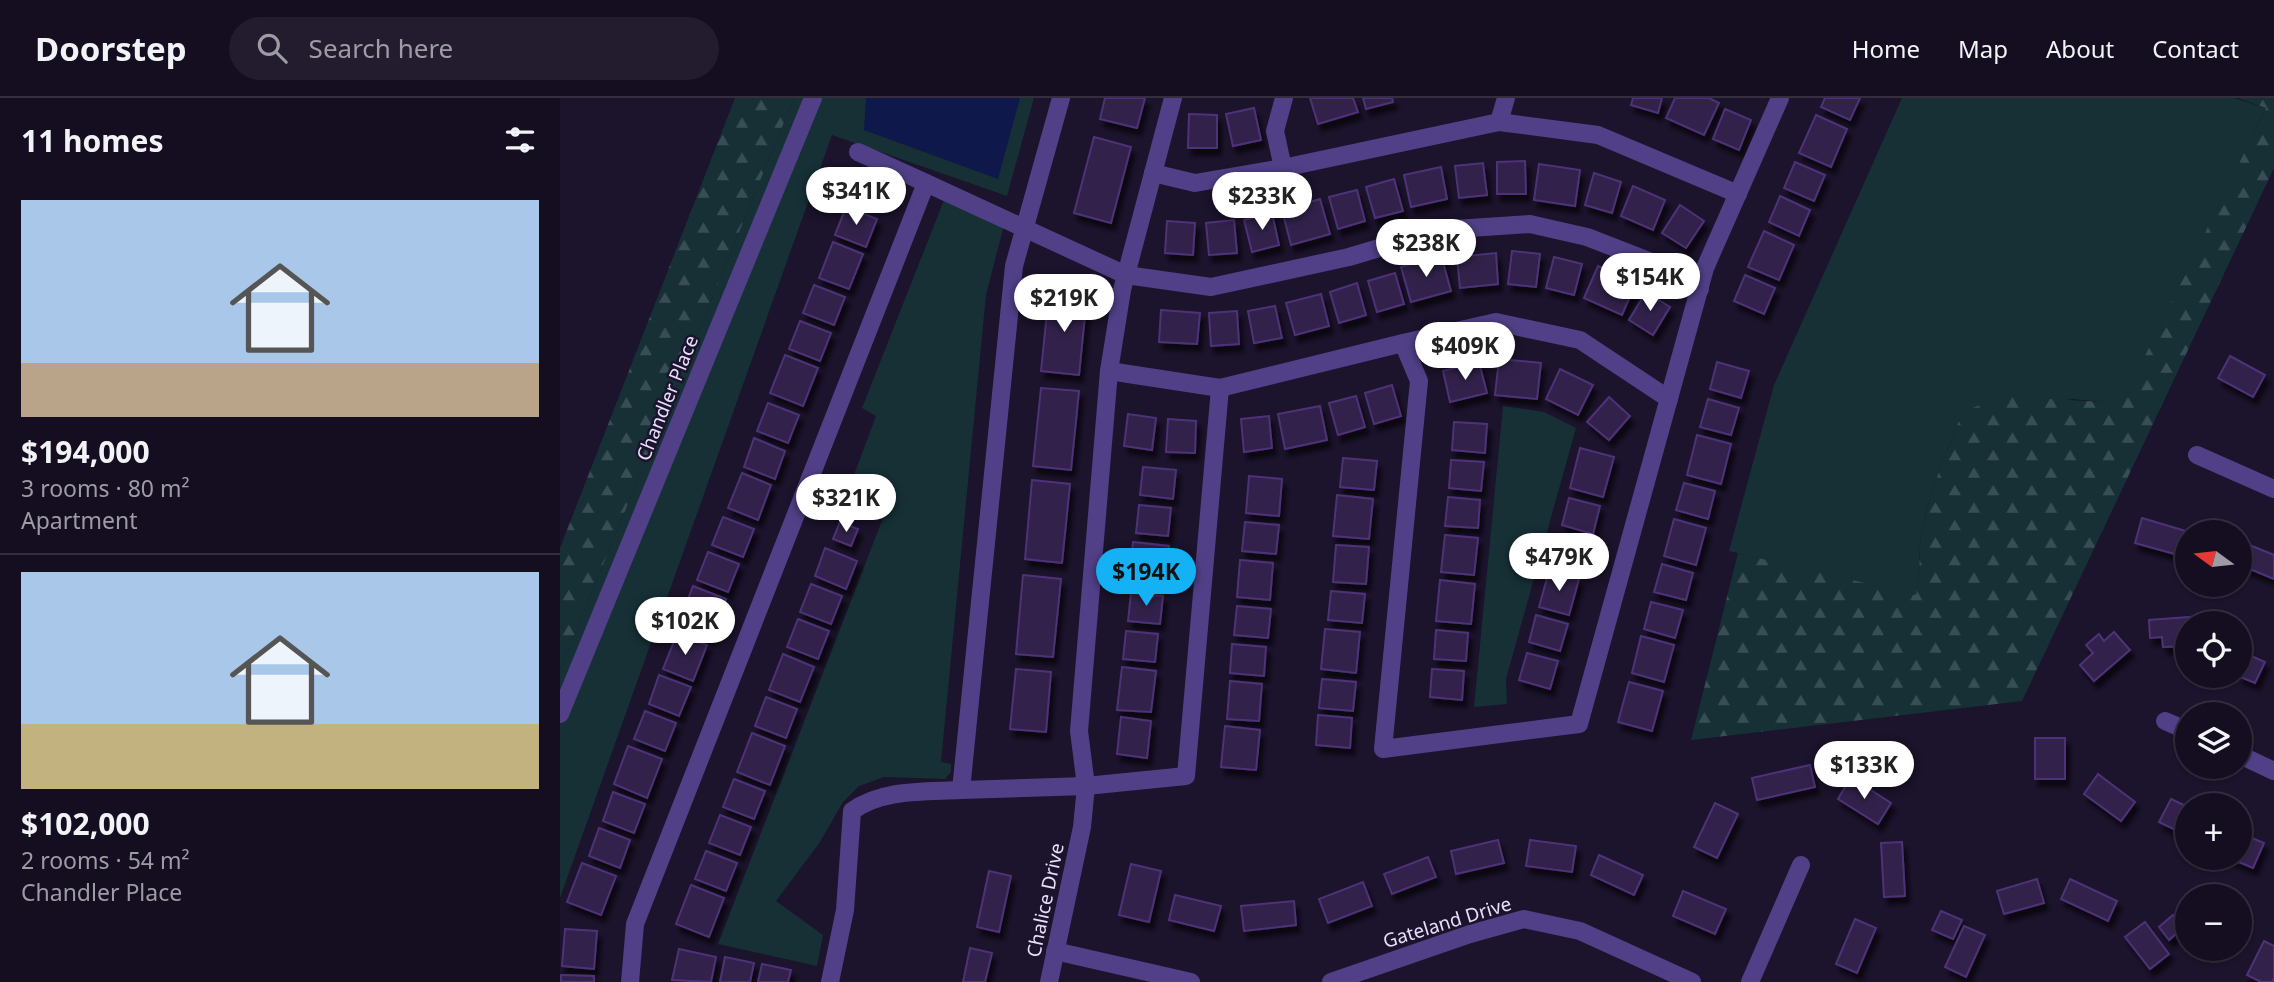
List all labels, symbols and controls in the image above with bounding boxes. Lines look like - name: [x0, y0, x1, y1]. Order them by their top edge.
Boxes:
- search box: [229, 17, 719, 80]
- text: Doorstep: [35, 26, 187, 71]
- icon: search: [253, 29, 291, 67]
- text: Search here: [309, 30, 453, 66]
- text: Home: [1852, 32, 1920, 65]
- text: Map: [1958, 32, 2008, 65]
- text: About: [2046, 32, 2114, 65]
- text: Contact: [2152, 32, 2239, 65]
- text: 11 homes: [21, 120, 164, 161]
- icon: filters: [501, 121, 539, 159]
- pin: $341K: [807, 167, 905, 227]
- pin: $233K: [1213, 172, 1311, 232]
- text: $341K: [822, 174, 890, 206]
- text: $233K: [1228, 179, 1296, 211]
- pin: $238K: [1377, 220, 1475, 279]
- text: $238K: [1392, 226, 1460, 258]
- icon: home: [217, 245, 343, 371]
- pin: $154K: [1601, 254, 1699, 313]
- text: $154K: [1616, 260, 1684, 292]
- pin: $219K: [1015, 274, 1113, 334]
- text: $219K: [1030, 281, 1098, 313]
- pin: $409K: [1416, 322, 1514, 382]
- text: $409K: [1431, 329, 1499, 361]
- street label: Chandler Place: [630, 331, 704, 465]
- text: $194,000: [21, 431, 150, 472]
- text: 3 rooms · 80 m²: [21, 472, 190, 504]
- pin: $321K: [797, 474, 895, 534]
- text: $321K: [812, 481, 880, 513]
- text: Apartment: [21, 504, 138, 536]
- north arrow: [2175, 520, 2252, 597]
- map controls: [2175, 520, 2252, 961]
- pin: $479K: [1510, 533, 1608, 593]
- text: $479K: [1525, 540, 1593, 572]
- pin: $194K: [1097, 548, 1195, 608]
- text: $194K: [1112, 555, 1180, 587]
- pin: $102K: [636, 598, 734, 657]
- text: $102K: [651, 604, 719, 636]
- button: locate: [2175, 611, 2252, 688]
- icon: home: [217, 617, 343, 743]
- button: layers: [2175, 702, 2252, 779]
- pin: $133K: [1815, 742, 1913, 801]
- text: $133K: [1830, 748, 1898, 780]
- button: +: [2175, 793, 2252, 870]
- text: $102,000: [21, 803, 150, 844]
- street label: Chalice Drive: [1020, 841, 1070, 959]
- text: 2 rooms · 54 m²: [21, 844, 190, 876]
- text: Chandler Place: [21, 876, 182, 908]
- button: −: [2175, 884, 2252, 961]
- street label: Gateland Drive: [1380, 890, 1514, 954]

